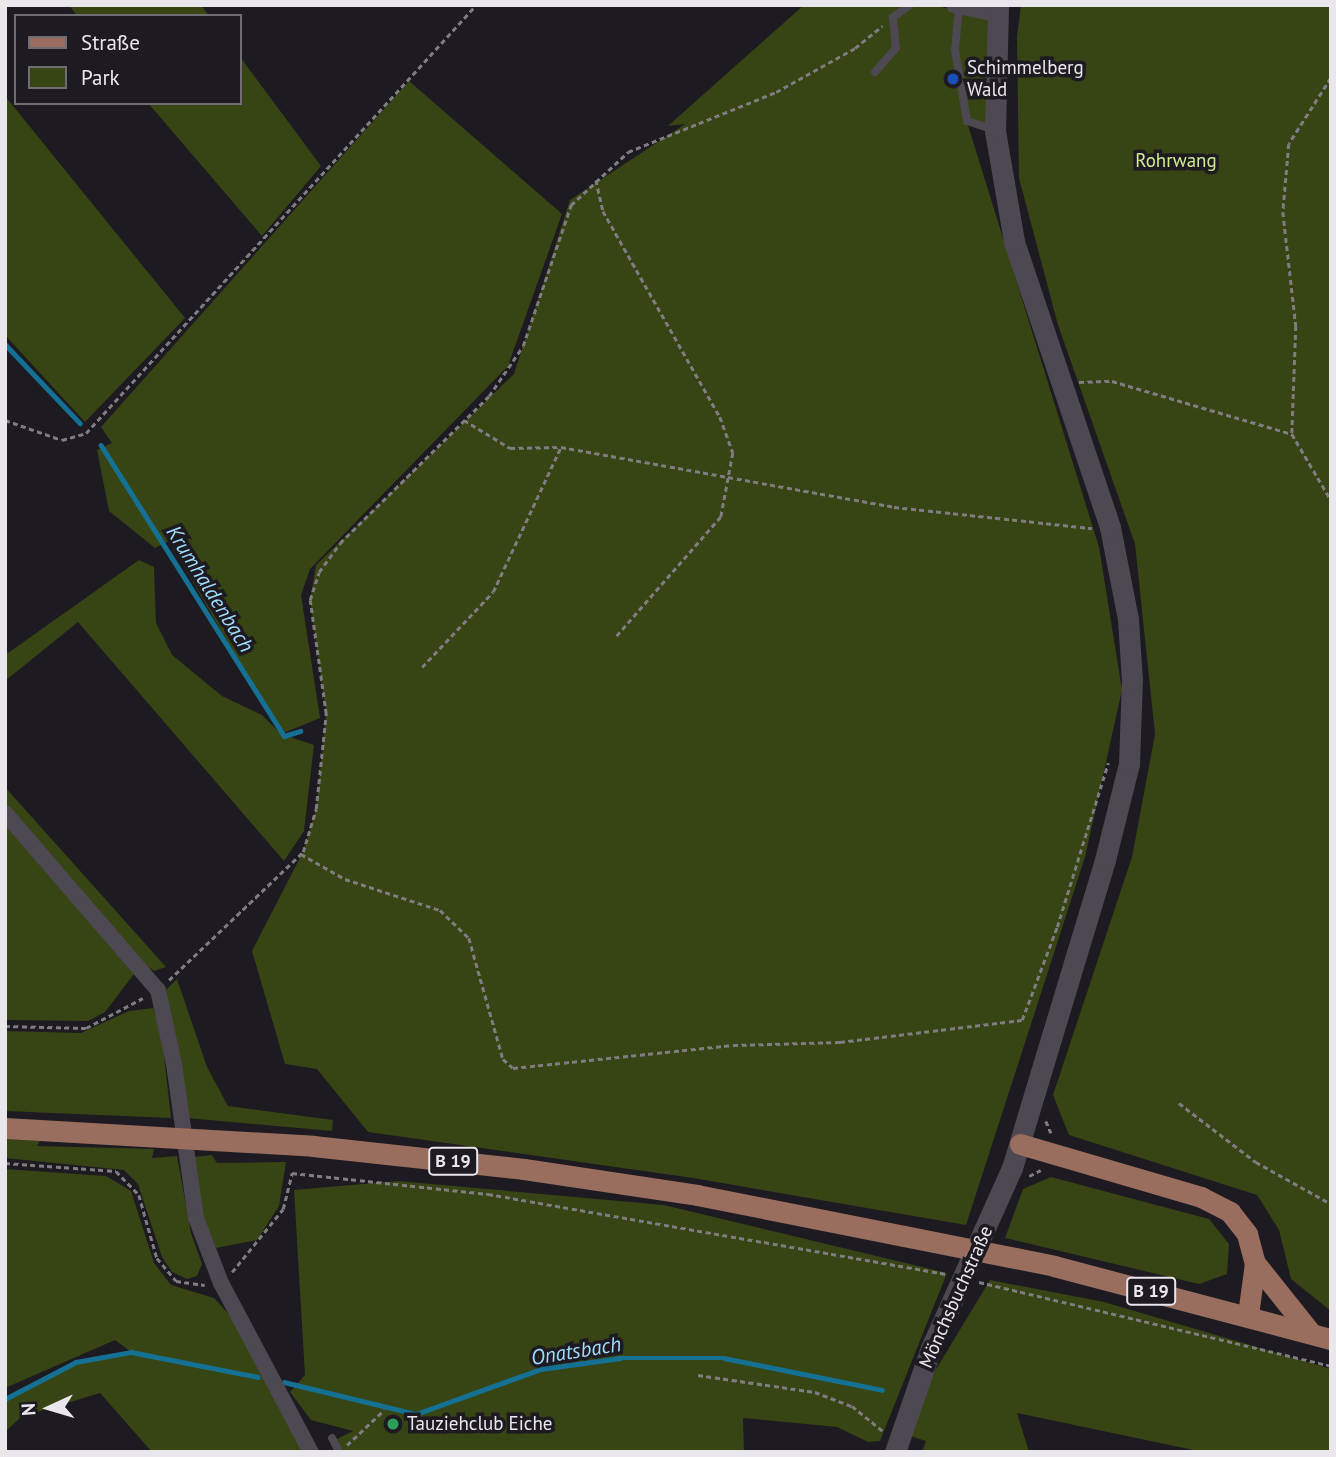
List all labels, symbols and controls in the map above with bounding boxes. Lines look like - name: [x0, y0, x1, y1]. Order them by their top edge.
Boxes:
- legend: [14, 14, 242, 105]
- text: Straße: [81, 29, 140, 56]
- place label: Schimmelberg Wald: [967, 57, 1084, 101]
- text: Park: [81, 64, 120, 91]
- marker: Schimmelberg Wald: [945, 71, 961, 87]
- park label: Rohrwang: [1135, 150, 1217, 172]
- water label: Krumhaldenbach: [161, 521, 259, 657]
- road number: B 19: [427, 1146, 479, 1176]
- street label: Mönchsbuchstraße: [914, 1222, 998, 1372]
- road number: B 19: [1125, 1276, 1177, 1306]
- water label: Onatsbach: [529, 1331, 623, 1371]
- north arrow: [14, 1373, 84, 1443]
- text: N: [16, 1402, 40, 1417]
- place label: Tauziehclub Eiche: [407, 1413, 552, 1435]
- marker: Tauziehclub Eiche: [385, 1416, 401, 1432]

